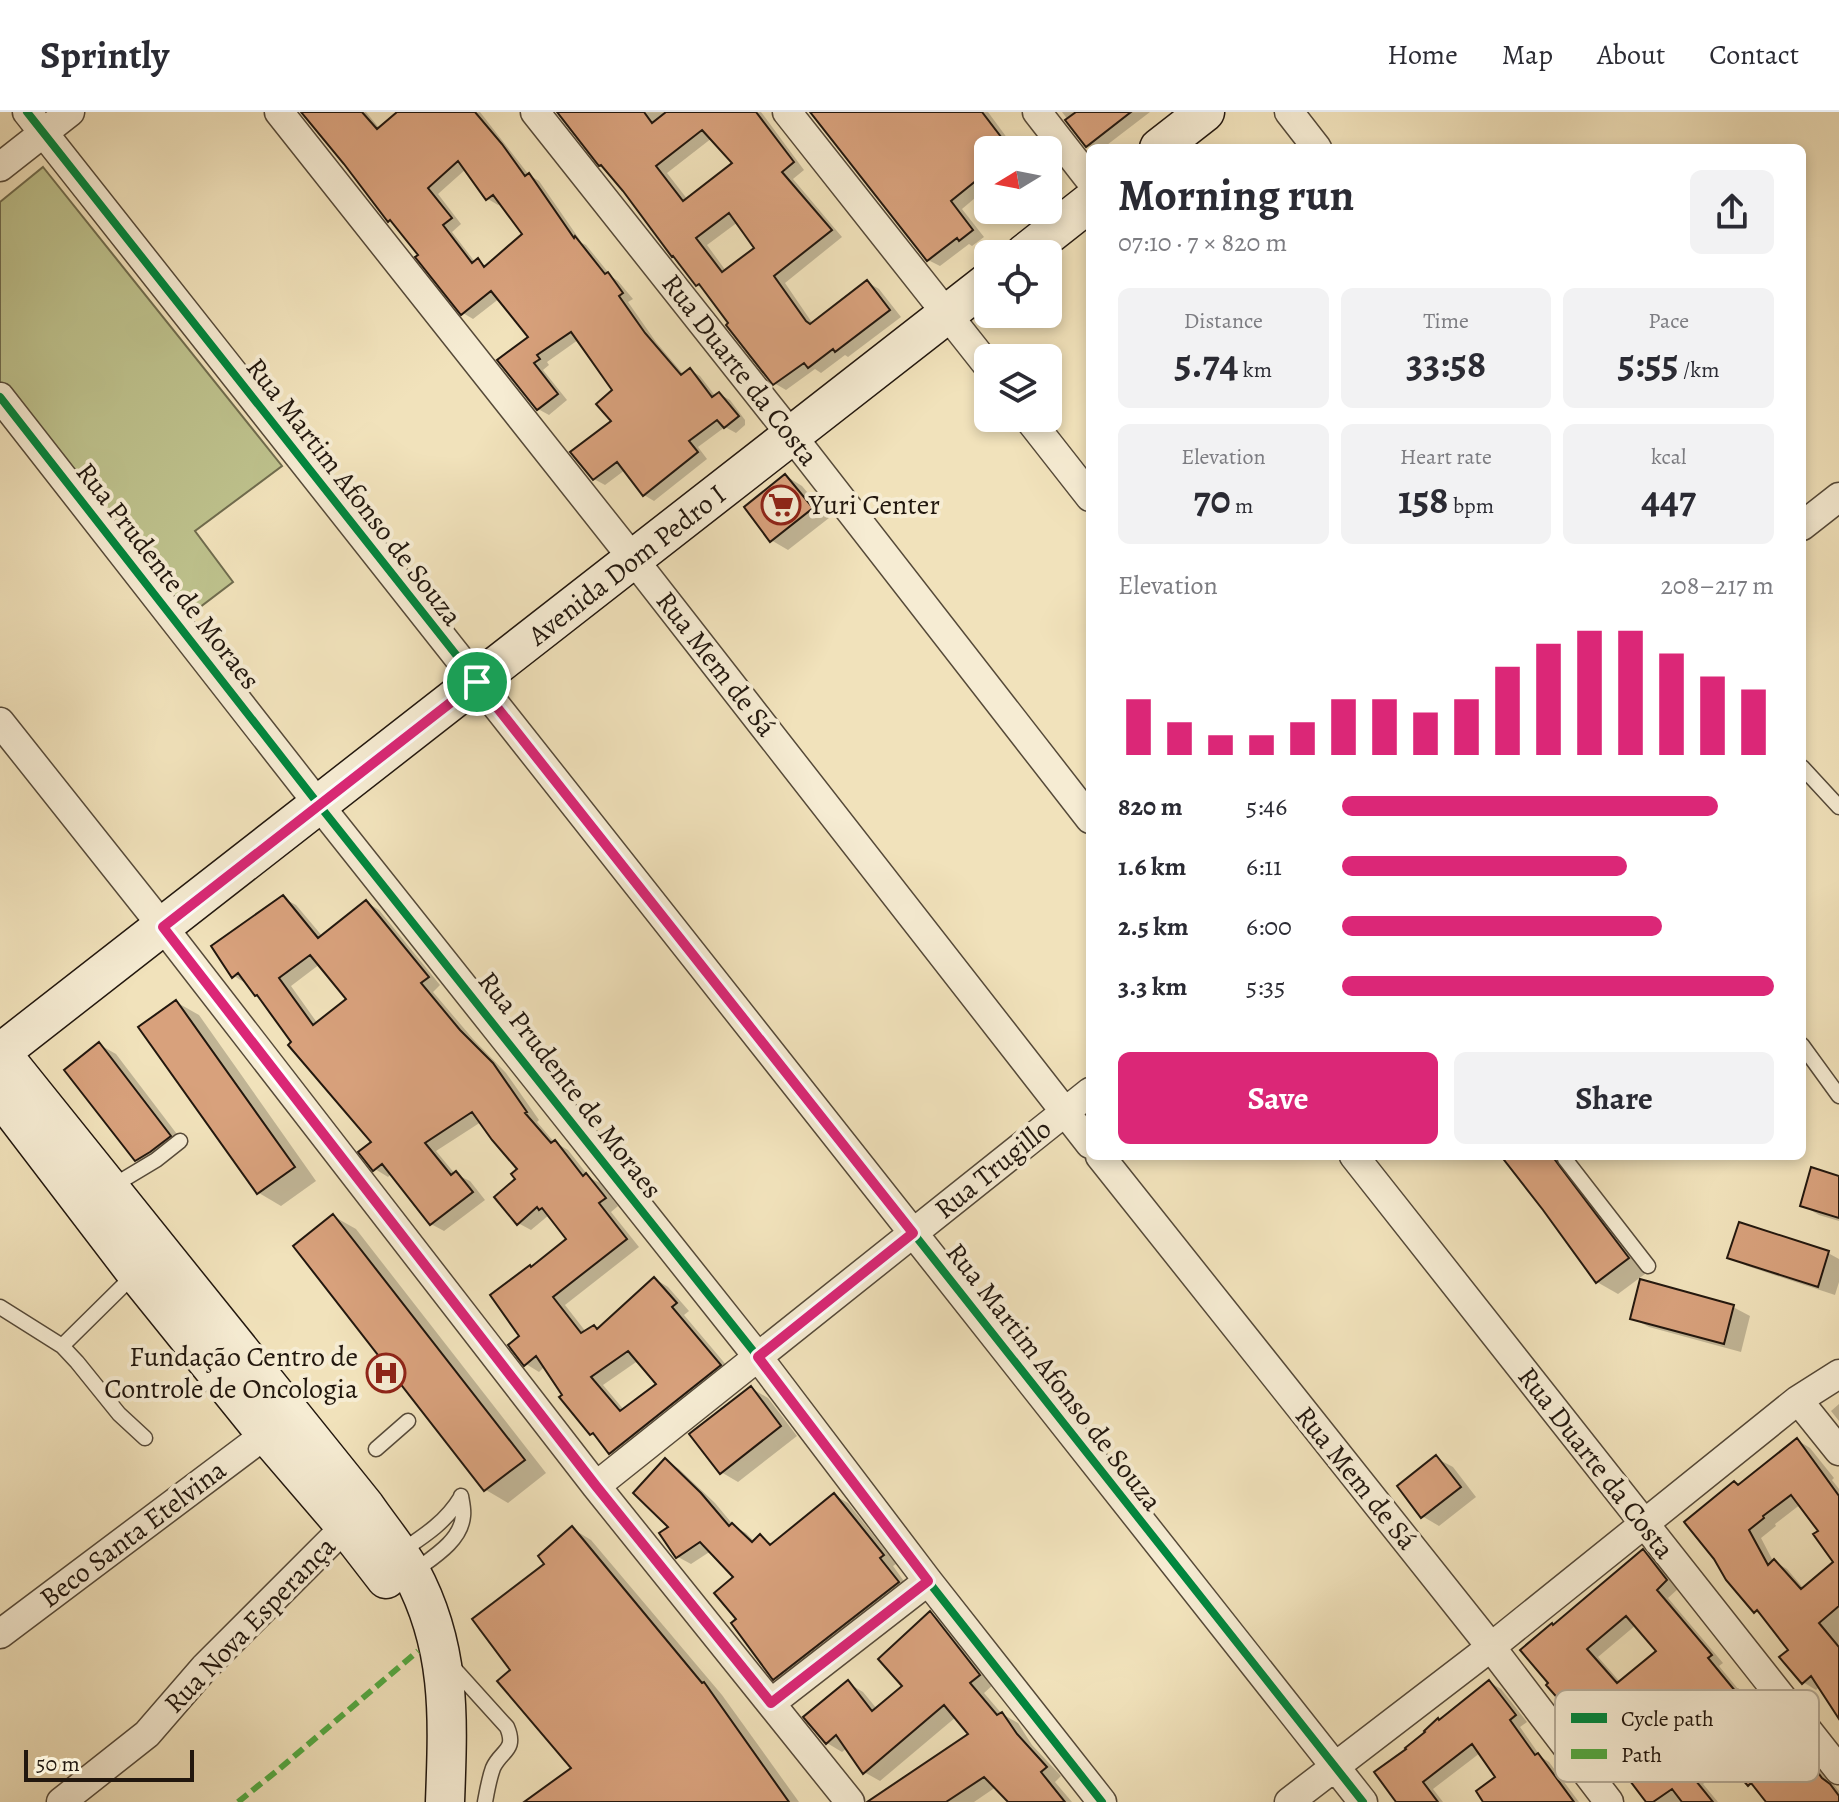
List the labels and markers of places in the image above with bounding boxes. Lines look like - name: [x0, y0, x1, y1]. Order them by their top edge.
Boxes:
- supermarket icon: Yuri Center: [760, 484, 802, 526]
- place label: Yuri Center: [808, 486, 940, 524]
- pin: [443, 648, 511, 716]
- place label: Fundação Centro de Controle de Oncologia: [104, 1338, 358, 1408]
- hospital icon: Fundação Centro de Controle de Oncologia: [365, 1352, 407, 1394]

